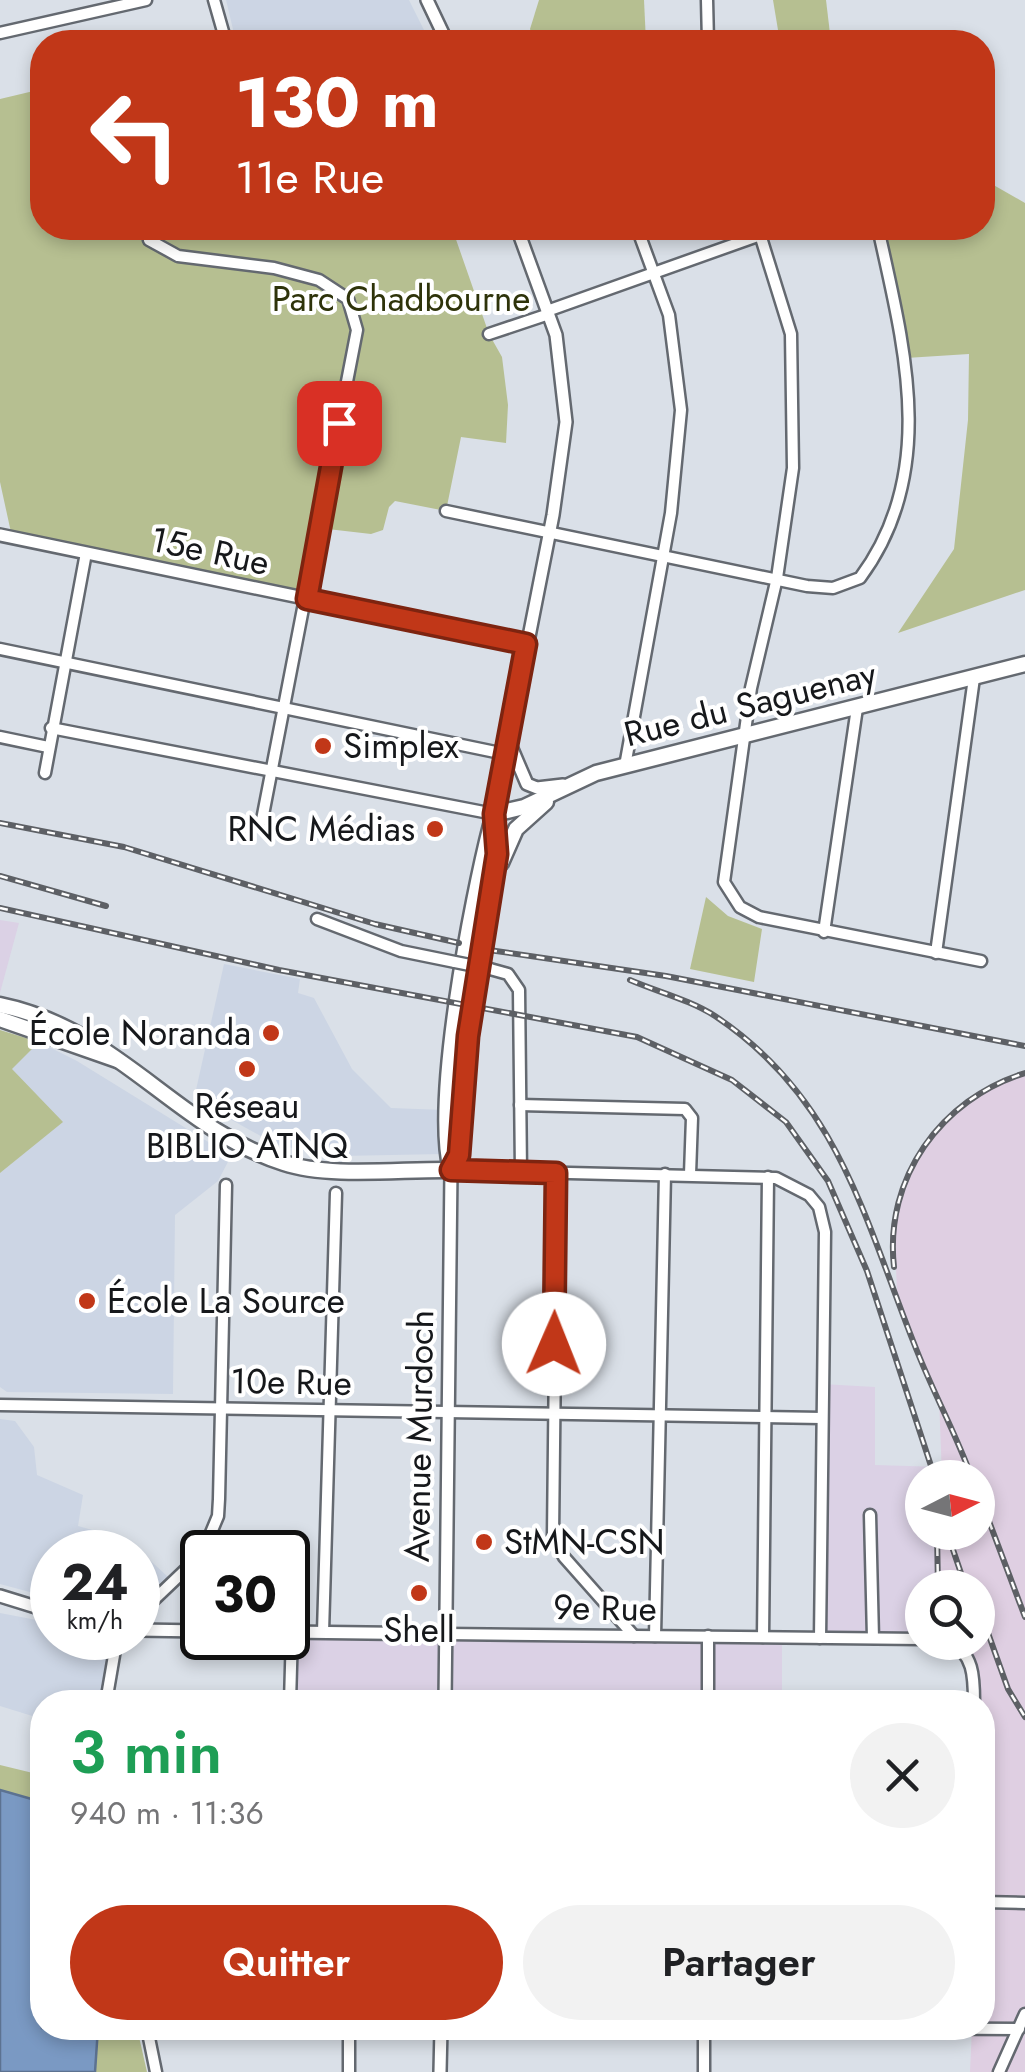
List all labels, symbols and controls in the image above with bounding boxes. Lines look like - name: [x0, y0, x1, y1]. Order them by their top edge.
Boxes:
- text: 130 m: [235, 52, 439, 153]
- icon: left: [70, 70, 200, 200]
- text: 11e Rue: [235, 145, 384, 210]
- park label: Parc Chadbourne: [272, 274, 530, 324]
- pin: [297, 381, 382, 466]
- icon: arrive: [312, 396, 367, 451]
- street label: 15e Rue: [146, 514, 274, 588]
- street label: Rue du Saguenay: [619, 648, 882, 759]
- place label: Simplex: [343, 721, 459, 771]
- marker: Simplex: [312, 735, 334, 757]
- place label: RNC Médias: [227, 804, 415, 854]
- marker: RNC Médias: [424, 818, 446, 840]
- place label: École Noranda: [29, 1008, 251, 1058]
- marker: École Noranda: [260, 1022, 282, 1044]
- marker: Réseau BIBLIO ATNQ: [236, 1058, 258, 1080]
- place label: Réseau BIBLIO ATNQ: [146, 1081, 348, 1171]
- place label: École La Source: [107, 1276, 345, 1326]
- marker: École La Source: [76, 1290, 98, 1312]
- position arrow: [502, 1292, 606, 1396]
- street label: Avenue Murdoch: [392, 1309, 446, 1563]
- street label: 10e Rue: [230, 1356, 352, 1408]
- north arrow: [905, 1460, 995, 1550]
- map controls: [905, 1460, 995, 1660]
- place label: StMN-CSN: [504, 1517, 665, 1567]
- speed limit sign: 30: [180, 1530, 310, 1660]
- marker: StMN-CSN: [473, 1531, 495, 1553]
- text: 24: [61, 1546, 129, 1619]
- button: search: [905, 1570, 995, 1660]
- marker: Shell: [408, 1582, 430, 1604]
- street label: 9e Rue: [553, 1582, 657, 1634]
- text: km/h: [67, 1602, 123, 1638]
- place label: Shell: [383, 1605, 455, 1655]
- text: 3 min: [70, 1709, 222, 1796]
- button: close: [850, 1723, 955, 1828]
- text: 940 m · 11:36: [70, 1790, 264, 1836]
- button: Quitter: [70, 1905, 503, 2020]
- button: Partager: [523, 1905, 955, 2020]

